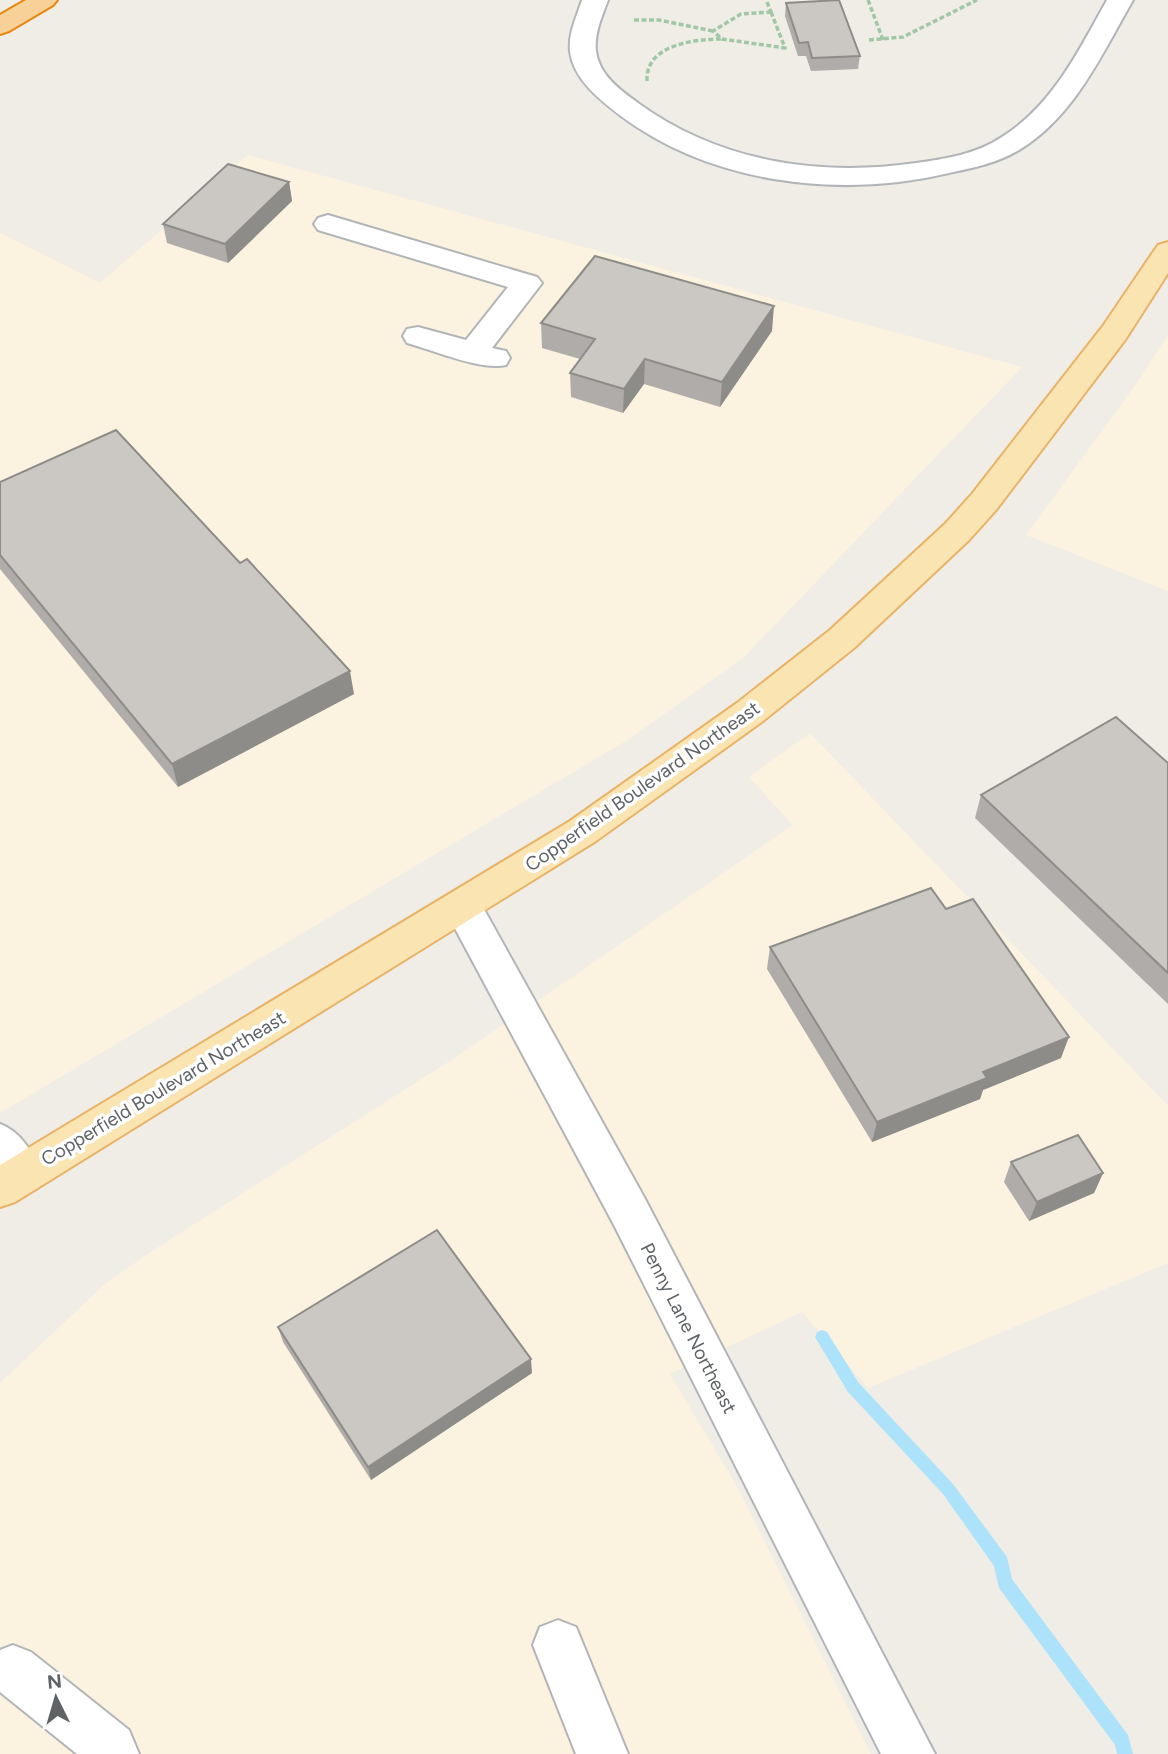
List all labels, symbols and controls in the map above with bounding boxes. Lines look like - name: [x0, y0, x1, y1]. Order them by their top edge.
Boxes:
- street label: Copperfield Boulevard Northeast: [521, 696, 764, 876]
- street label: Copperfield Boulevard Northeast: [37, 1006, 290, 1171]
- street label: Penny Lane Northeast: [636, 1239, 742, 1417]
- north arrow: [21, 1663, 91, 1733]
- text: N: [46, 1669, 63, 1694]

